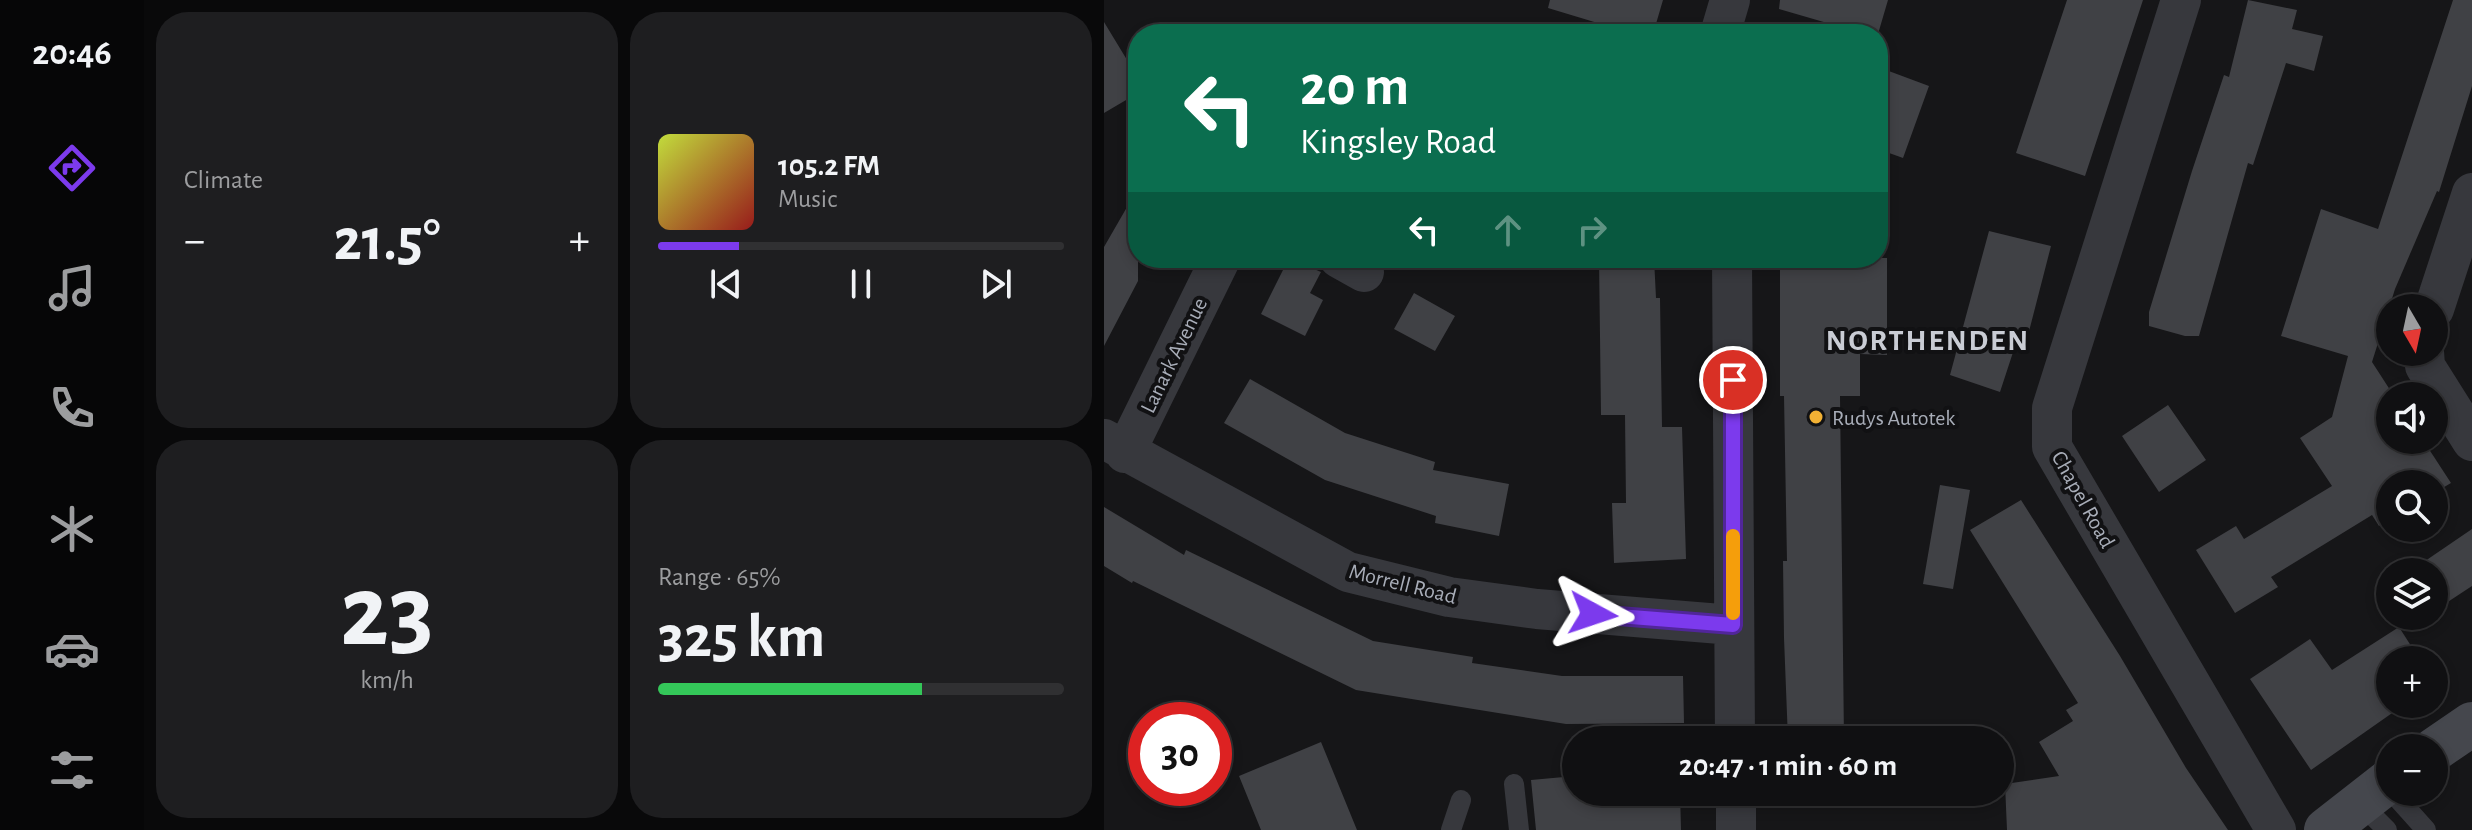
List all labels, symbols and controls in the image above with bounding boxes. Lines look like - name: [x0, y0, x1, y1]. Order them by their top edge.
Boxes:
- text: 20:46: [32, 35, 112, 71]
- icon: left: [1168, 56, 1272, 160]
- text: 20 m: [1300, 59, 1409, 115]
- text: Kingsley Road: [1300, 124, 1496, 160]
- icon: directions: [44, 140, 100, 196]
- text: 105.2 FM: [778, 151, 880, 181]
- text: Climate: [184, 167, 263, 193]
- text: Music: [778, 186, 837, 212]
- icon: left: [1402, 208, 1446, 252]
- icon: ahead: [1486, 208, 1530, 252]
- icon: right: [1570, 208, 1614, 252]
- text: 21.5°: [333, 211, 441, 271]
- text: −: [184, 219, 205, 263]
- text: +: [569, 219, 590, 263]
- icon: music: [44, 260, 100, 316]
- icon: previous: [704, 262, 748, 306]
- icon: pause: [839, 262, 883, 306]
- icon: next: [974, 262, 1018, 306]
- street label: Lanark Avenue: [1137, 294, 1211, 417]
- north arrow: [2376, 294, 2448, 366]
- map controls: [2376, 294, 2448, 806]
- district label: NORTHENDEN: [1826, 326, 2030, 356]
- pin: [1699, 346, 1767, 414]
- icon: arrive: [1711, 358, 1755, 402]
- icon: phone: [44, 380, 100, 436]
- button: sound: [2376, 382, 2448, 454]
- place label: Rudys Autotek: [1832, 407, 1955, 429]
- marker: Rudys Autotek: [1807, 408, 1825, 426]
- street label: Chapel Road: [2048, 447, 2119, 552]
- button: search: [2376, 470, 2448, 542]
- icon: climate: [44, 501, 100, 557]
- button: layers: [2376, 558, 2448, 630]
- street label: Morrell Road: [1347, 560, 1459, 608]
- text: 23: [340, 561, 434, 665]
- text: Range · 65%: [658, 564, 781, 590]
- position arrow: [1551, 572, 1635, 656]
- text: 325 km: [658, 608, 825, 668]
- icon: car: [44, 621, 100, 677]
- button: +: [2376, 646, 2448, 718]
- text: km/h: [360, 667, 414, 693]
- speed limit sign: 30: [1128, 702, 1232, 806]
- button: −: [2376, 734, 2448, 806]
- icon: filters: [44, 742, 100, 798]
- text: 20:47 · 1 min · 60 m: [1679, 751, 1897, 781]

